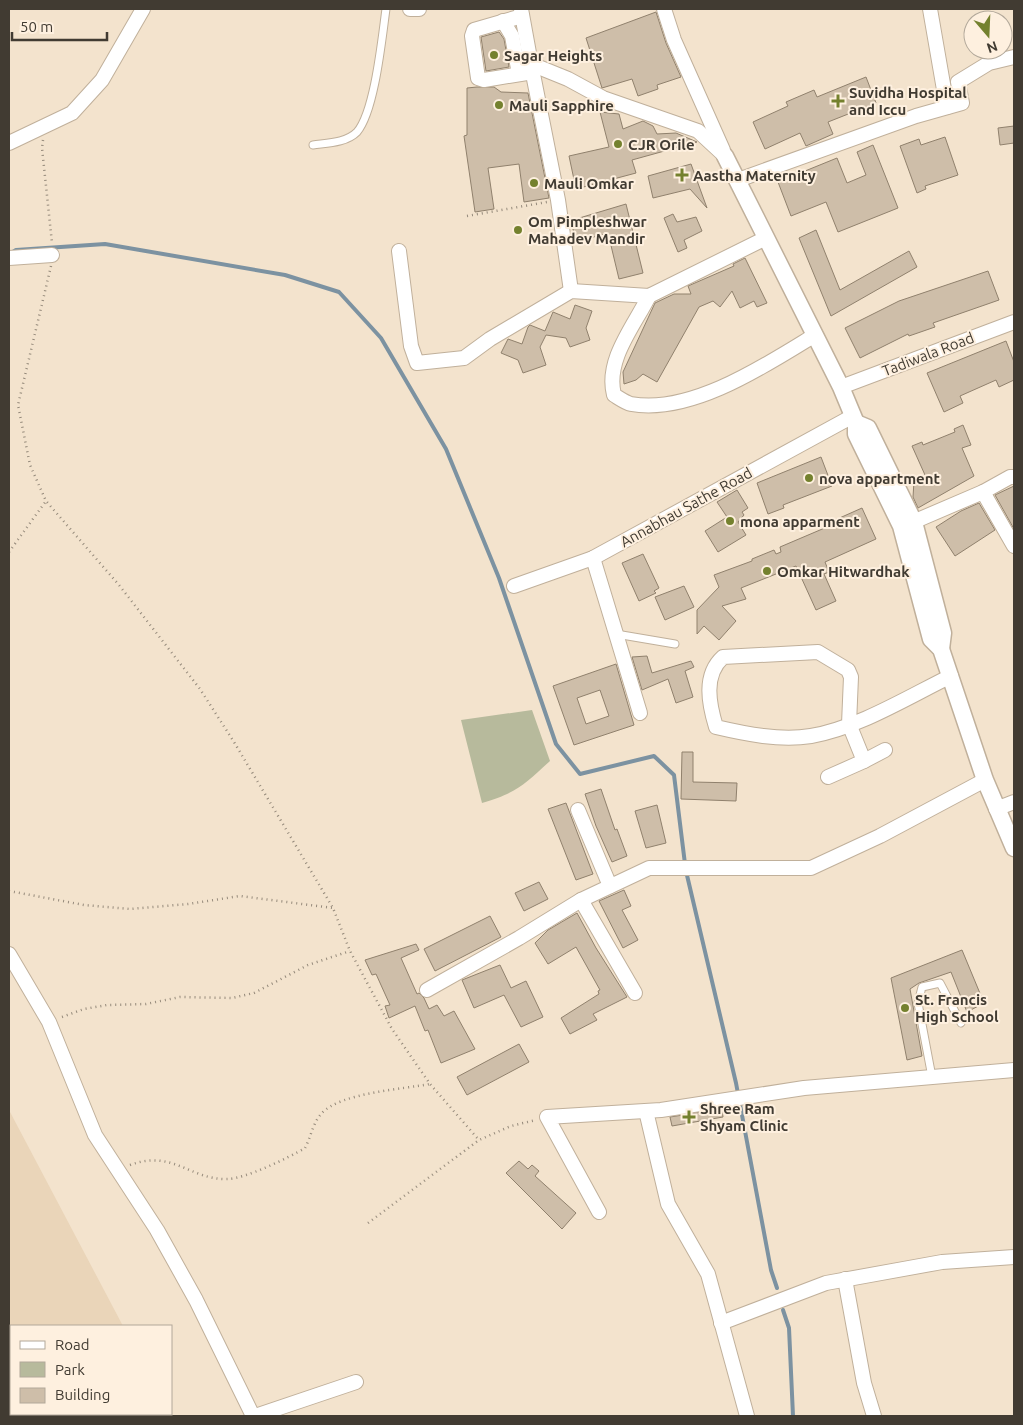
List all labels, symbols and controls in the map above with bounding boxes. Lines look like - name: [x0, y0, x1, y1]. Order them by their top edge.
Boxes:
- scale bar: [12, 10, 108, 42]
- north arrow: [963, 10, 1013, 60]
- text: 50 m: [20, 18, 53, 35]
- text: N: [985, 38, 1000, 57]
- place label: Sagar Heights: [504, 47, 602, 64]
- marker: Sagar Heights: [488, 49, 500, 61]
- place label: Suvidha Hospital and Iccu: [849, 84, 967, 118]
- marker: Suvidha Hospital and Iccu: [831, 94, 845, 108]
- place label: Mauli Sapphire: [509, 97, 614, 114]
- marker: Mauli Sapphire: [493, 99, 505, 111]
- place label: CJR Orile: [628, 136, 695, 153]
- marker: CJR Orile: [612, 138, 624, 150]
- place label: Aastha Maternity: [693, 167, 816, 184]
- marker: Aastha Maternity: [675, 168, 689, 182]
- place label: Mauli Omkar: [544, 175, 635, 192]
- marker: Mauli Omkar: [528, 177, 540, 189]
- place label: Om Pimpleshwar Mahadev Mandir: [528, 213, 648, 247]
- marker: Om Pimpleshwar Mahadev Mandir: [512, 224, 524, 236]
- street label: Tadiwala Road: [880, 329, 976, 379]
- street label: Annabhau Sathe Road: [617, 464, 755, 550]
- place label: nova appartment: [819, 470, 940, 487]
- marker: nova appartment: [803, 472, 815, 484]
- place label: mona apparment: [740, 513, 860, 530]
- marker: mona apparment: [724, 515, 736, 527]
- place label: Omkar Hitwardhak: [777, 563, 910, 580]
- marker: Omkar Hitwardhak: [761, 565, 773, 577]
- place label: St. Francis High School: [915, 991, 999, 1025]
- marker: St. Francis High School: [899, 1002, 911, 1014]
- place label: Shree Ram Shyam Clinic: [700, 1100, 788, 1134]
- marker: Shree Ram Shyam Clinic: [682, 1110, 696, 1124]
- legend: [10, 1325, 172, 1415]
- text: Road: [55, 1336, 90, 1353]
- text: Park: [55, 1361, 85, 1378]
- text: Building: [55, 1386, 110, 1403]

